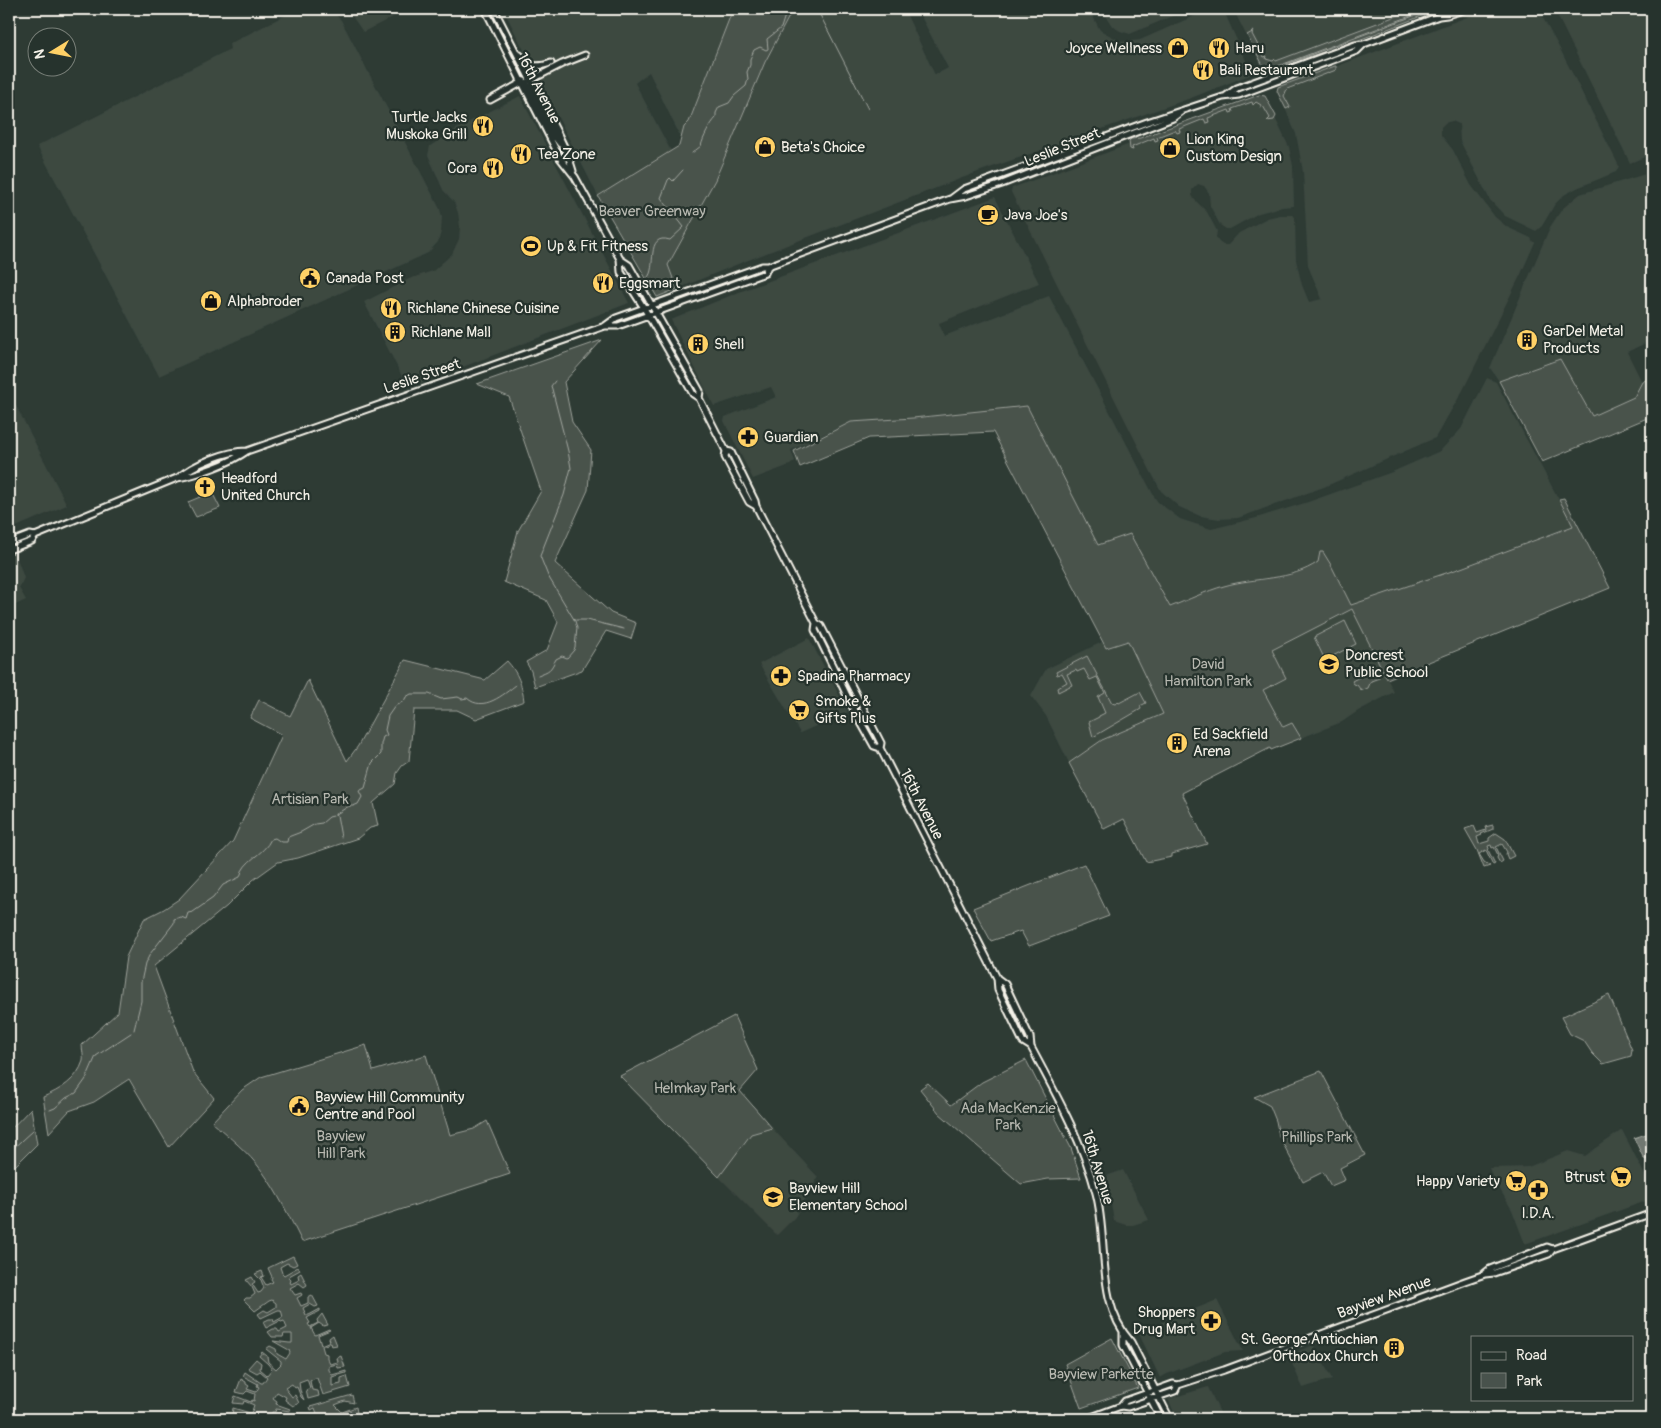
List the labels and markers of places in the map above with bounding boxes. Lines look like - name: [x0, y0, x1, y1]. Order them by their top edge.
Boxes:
- shop icon: Joyce Wellness: [1166, 36, 1190, 60]
- restaurant icon: Haru: [1207, 36, 1231, 60]
- place label: Joyce Wellness: [1065, 39, 1162, 58]
- place label: Haru: [1235, 39, 1264, 58]
- restaurant icon: Bali Restaurant: [1191, 58, 1215, 82]
- place label: Bali Restaurant: [1219, 61, 1314, 80]
- place label: Turtle Jacks Muskoka Grill: [386, 108, 467, 144]
- restaurant icon: Turtle Jacks Muskoka Grill: [471, 114, 495, 138]
- place label: Lion King Custom Design: [1186, 130, 1282, 166]
- shop icon: Beta's Choice: [753, 135, 777, 159]
- shop icon: Lion King Custom Design: [1158, 136, 1182, 160]
- place label: Beta's Choice: [781, 138, 865, 157]
- restaurant icon: Tea Zone: [509, 142, 533, 166]
- place label: Tea Zone: [537, 145, 596, 164]
- restaurant icon: Cora: [481, 156, 505, 180]
- place label: Cora: [447, 159, 477, 178]
- cafe icon: Java Joe's: [976, 203, 1000, 227]
- place label: Java Joe's: [1004, 206, 1068, 225]
- sports icon: Up & Fit Fitness: [519, 234, 543, 258]
- place label: Up & Fit Fitness: [547, 237, 648, 256]
- public building icon: Canada Post: [298, 266, 322, 290]
- place label: Canada Post: [326, 269, 405, 288]
- restaurant icon: Eggsmart: [591, 271, 615, 295]
- place label: Eggsmart: [619, 274, 681, 293]
- shop icon: Alphabroder: [199, 289, 223, 313]
- place label: Alphabroder: [227, 292, 303, 311]
- restaurant icon: Richlane Chinese Cuisine: [379, 296, 403, 320]
- place label: Richlane Chinese Cuisine: [407, 299, 560, 318]
- building icon: Richlane Mall: [383, 320, 407, 344]
- place label: GarDel Metal Products: [1543, 322, 1624, 358]
- place label: Richlane Mall: [411, 323, 491, 342]
- building icon: GarDel Metal Products: [1515, 328, 1539, 352]
- building icon: Shell: [686, 332, 710, 356]
- place label: Shell: [714, 335, 744, 354]
- pharmacy icon: Guardian: [736, 425, 760, 449]
- place label: Guardian: [764, 428, 819, 447]
- place label: Headford United Church: [221, 469, 310, 505]
- church icon: Headford United Church: [193, 475, 217, 499]
- place label: Doncrest Public School: [1345, 646, 1428, 682]
- school or university icon: Doncrest Public School: [1317, 652, 1341, 676]
- pharmacy icon: Spadina Pharmacy: [769, 664, 793, 688]
- place label: Spadina Pharmacy: [797, 667, 911, 686]
- place label: Smoke & Gifts Plus: [815, 692, 876, 728]
- supermarket icon: Smoke & Gifts Plus: [787, 698, 811, 722]
- place label: Ed Sackfield Arena: [1193, 725, 1268, 761]
- building icon: Ed Sackfield Arena: [1165, 731, 1189, 755]
- place label: Bayview Hill Community Centre and Pool: [315, 1088, 465, 1124]
- public building icon: Bayview Hill Community Centre and Pool: [287, 1094, 311, 1118]
- supermarket icon: Btrust: [1609, 1165, 1633, 1189]
- place label: Btrust: [1565, 1168, 1606, 1187]
- supermarket icon: Happy Variety: [1504, 1169, 1528, 1193]
- place label: Happy Variety: [1416, 1172, 1501, 1191]
- pharmacy icon: I.D.A.: [1526, 1178, 1550, 1202]
- place label: Bayview Hill Elementary School: [789, 1179, 908, 1215]
- school or university icon: Bayview Hill Elementary School: [761, 1185, 785, 1209]
- place label: I.D.A.: [1521, 1204, 1555, 1223]
- place label: Shoppers Drug Mart: [1133, 1303, 1196, 1339]
- pharmacy icon: Shoppers Drug Mart: [1199, 1309, 1223, 1333]
- place label: St. George Antiochian Orthodox Church: [1240, 1330, 1378, 1366]
- building icon: St. George Antiochian Orthodox Church: [1382, 1336, 1406, 1360]

